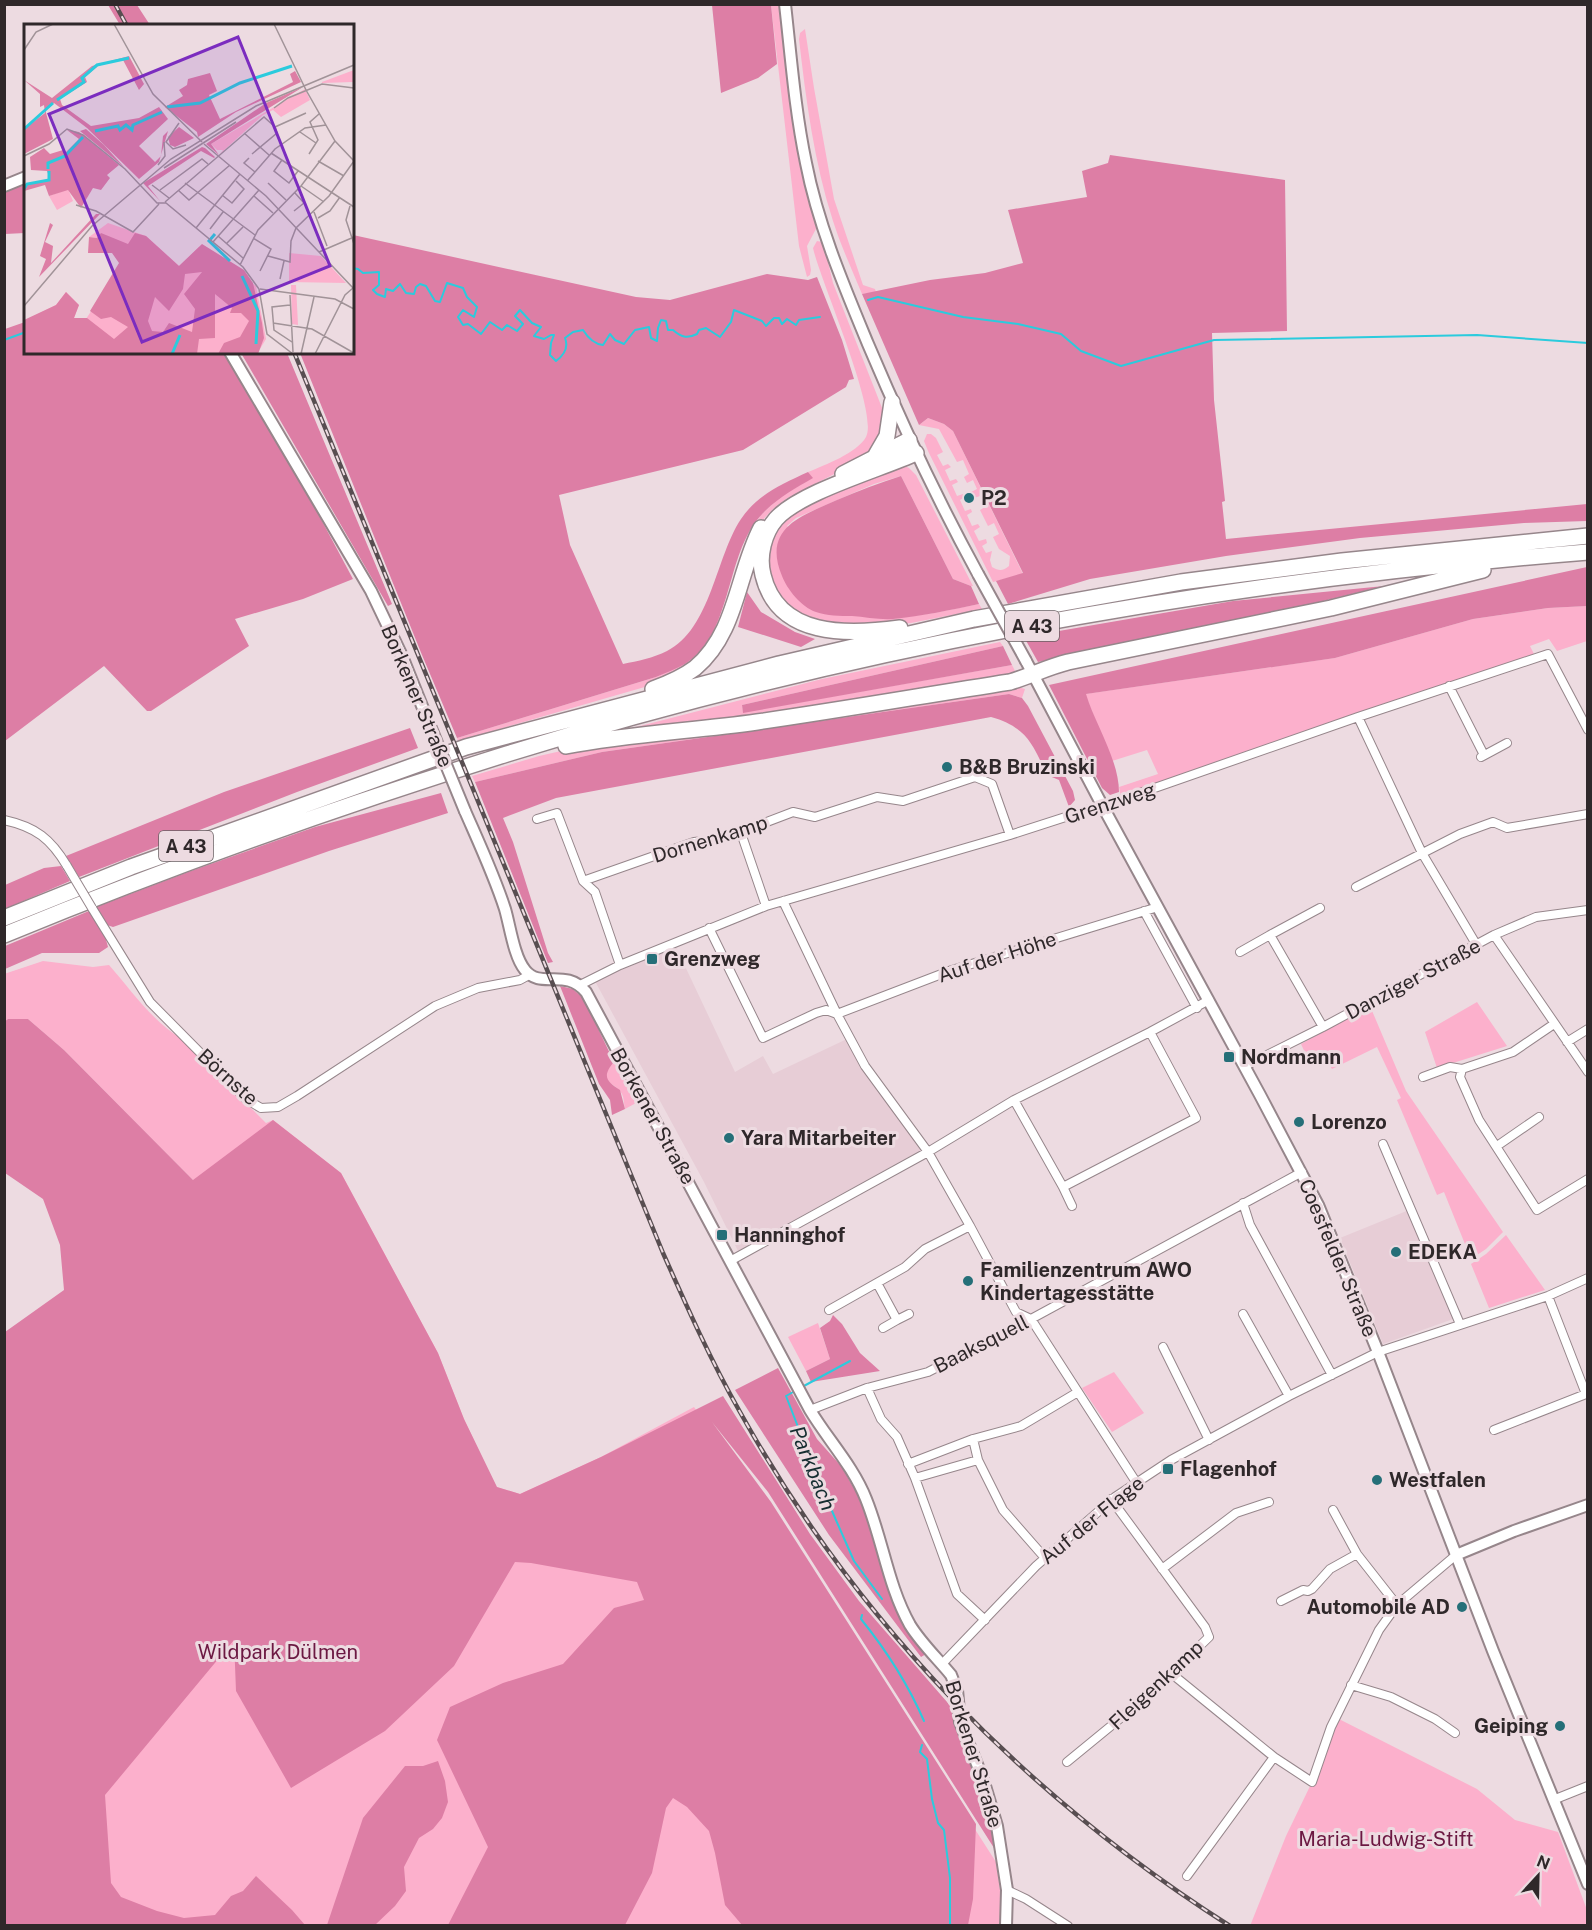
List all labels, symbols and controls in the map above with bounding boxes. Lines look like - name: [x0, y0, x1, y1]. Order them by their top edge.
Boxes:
- inset map: [24, 24, 354, 354]
- place label: P2: [981, 486, 1007, 510]
- marker: P2: [962, 491, 976, 505]
- road number: A 43: [1005, 611, 1059, 641]
- street label: Borkener Straße: [376, 621, 458, 771]
- place label: B&B Bruzinski: [959, 755, 1095, 779]
- marker: B&B Bruzinski: [940, 760, 954, 774]
- street label: Grenzweg: [1062, 777, 1158, 829]
- street label: Dornenkamp: [650, 810, 770, 868]
- road number: A 43: [159, 831, 213, 861]
- street label: Auf der Höhe: [935, 927, 1059, 987]
- street label: Danziger Straße: [1341, 933, 1485, 1025]
- place label: Grenzweg: [664, 947, 761, 971]
- marker: Grenzweg: [645, 952, 659, 966]
- street label: Borkener Straße: [605, 1043, 701, 1189]
- street label: Börnste: [193, 1044, 263, 1110]
- place label: Nordmann: [1241, 1045, 1341, 1069]
- marker: Nordmann: [1222, 1050, 1236, 1064]
- place label: Lorenzo: [1311, 1110, 1387, 1134]
- marker: Lorenzo: [1292, 1115, 1306, 1129]
- place label: Yara Mitarbeiter: [741, 1126, 896, 1150]
- marker: Yara Mitarbeiter: [722, 1131, 736, 1145]
- street label: Coesfelder Straße: [1294, 1175, 1382, 1341]
- place label: Hanninghof: [734, 1223, 845, 1247]
- marker: Hanninghof: [715, 1228, 729, 1242]
- place label: EDEKA: [1408, 1240, 1477, 1264]
- marker: EDEKA: [1389, 1245, 1403, 1259]
- place label: Familienzentrum AWO Kindertagesstätte: [980, 1258, 1192, 1305]
- marker: Familienzentrum AWO Kindertagesstätte: [961, 1274, 975, 1288]
- street label: Baaksquell: [930, 1310, 1032, 1378]
- water label: Parkbach: [785, 1422, 841, 1514]
- place label: Flagenhof: [1180, 1457, 1277, 1481]
- marker: Flagenhof: [1161, 1462, 1175, 1476]
- place label: Westfalen: [1389, 1468, 1486, 1492]
- street label: Auf der Flage: [1035, 1471, 1149, 1569]
- marker: Westfalen: [1370, 1473, 1384, 1487]
- place label: Automobile AD: [1306, 1595, 1450, 1619]
- marker: Automobile AD: [1455, 1600, 1469, 1614]
- street label: Fleigenkamp: [1104, 1635, 1208, 1735]
- park label: Wildpark Dülmen: [198, 1640, 358, 1664]
- street label: Borkener Straße: [940, 1677, 1008, 1831]
- place label: Geiping: [1474, 1714, 1548, 1738]
- marker: Geiping: [1553, 1719, 1567, 1733]
- park label: Maria-Ludwig-Stift: [1298, 1827, 1474, 1851]
- north arrow: [1508, 1846, 1568, 1906]
- text: N: [1534, 1851, 1553, 1874]

